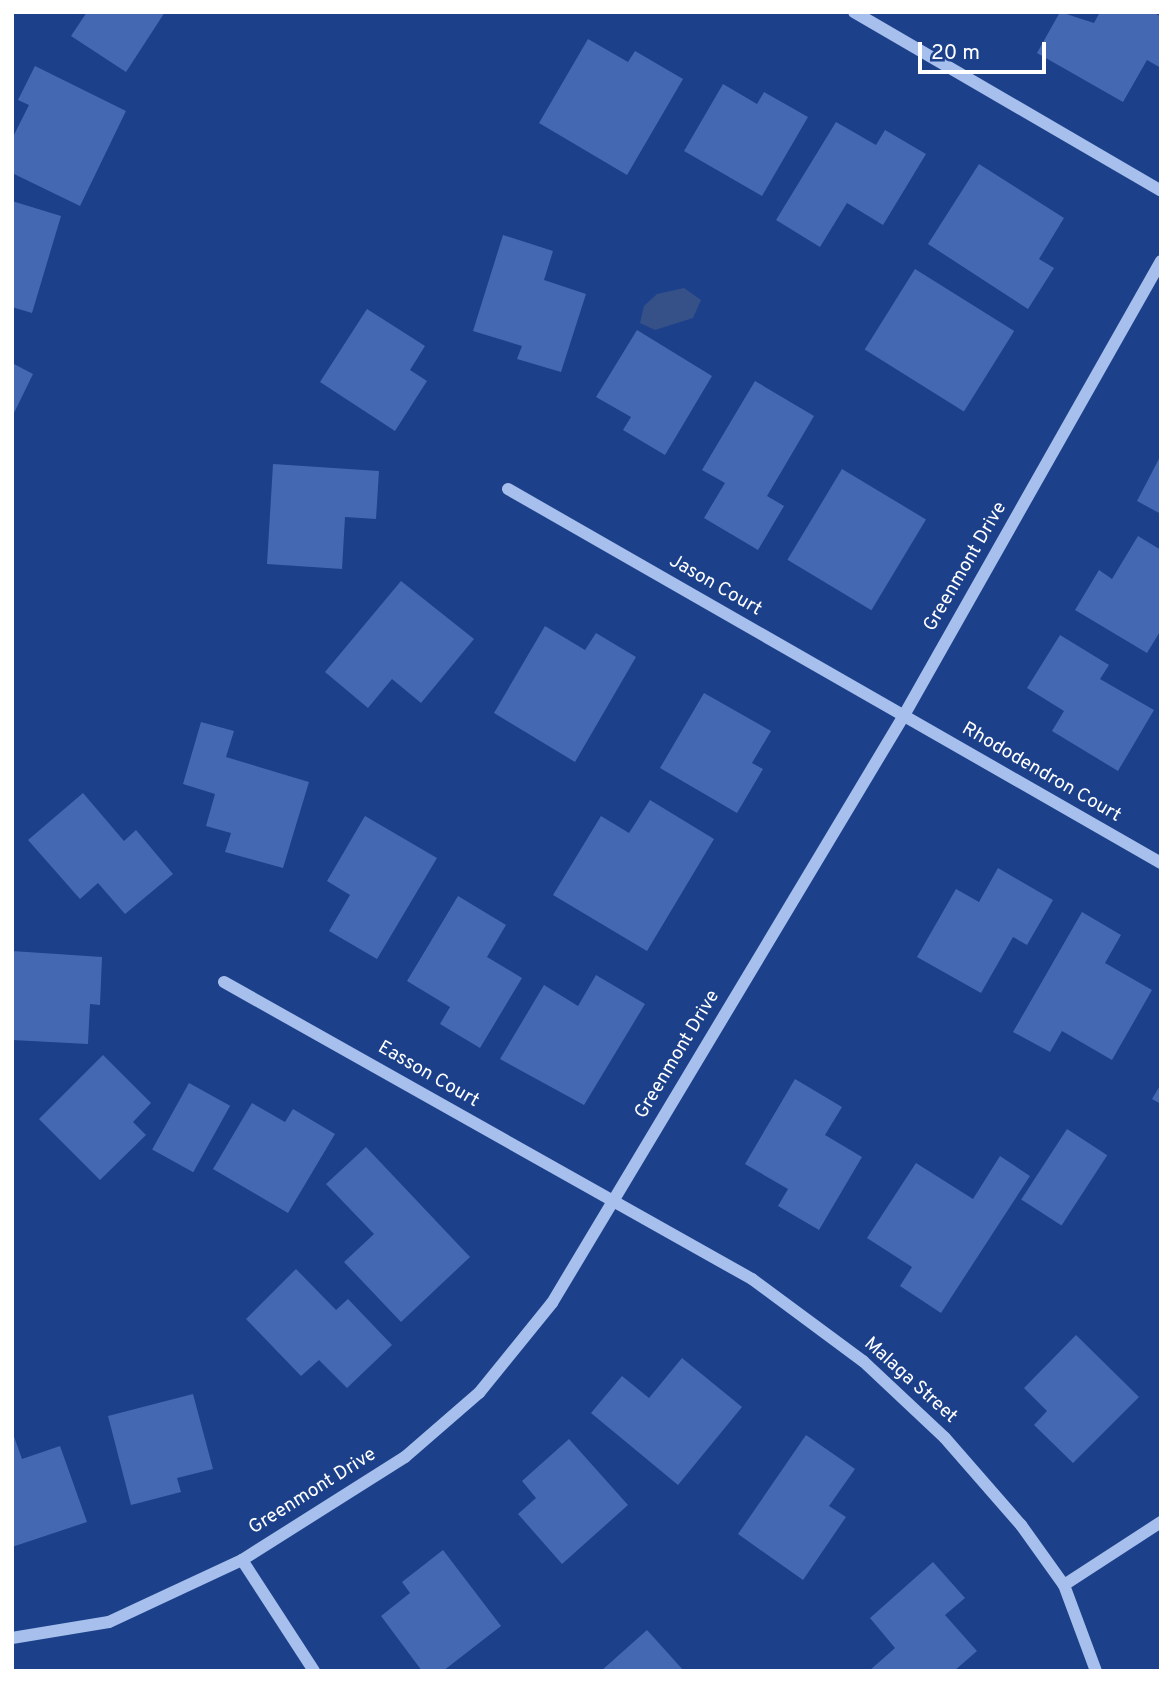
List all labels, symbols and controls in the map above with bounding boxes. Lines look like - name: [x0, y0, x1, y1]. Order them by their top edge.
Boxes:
- scale bar: [921, 28, 1049, 72]
- text: 20 m: [931, 40, 980, 67]
- street label: Greenmont Drive: [920, 498, 1012, 636]
- street label: Jason Court: [665, 550, 765, 622]
- street label: Rhododendron Court: [957, 718, 1125, 828]
- street label: Greenmont Drive: [631, 987, 725, 1123]
- street label: Easson Court: [373, 1037, 483, 1113]
- street label: Malaga Street: [859, 1333, 961, 1429]
- street label: Greenmont Drive: [245, 1444, 381, 1540]

